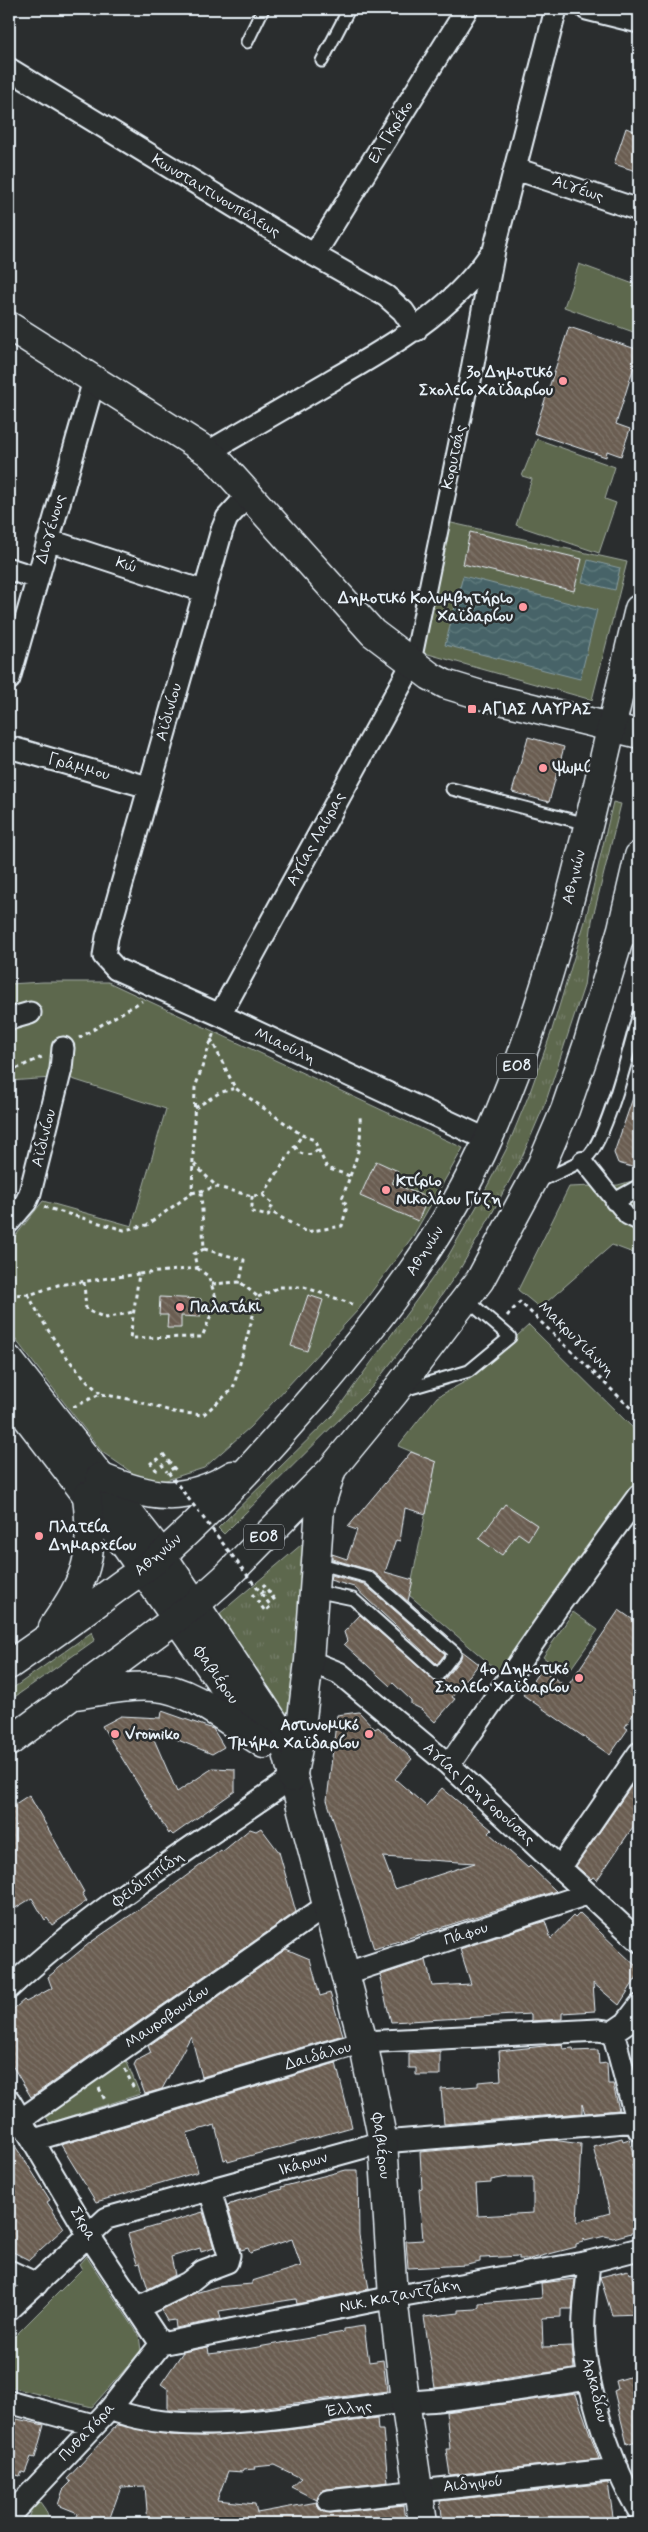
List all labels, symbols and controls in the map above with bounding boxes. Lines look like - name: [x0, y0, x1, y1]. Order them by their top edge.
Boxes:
- street label: Ελ Γκρέκο: [363, 96, 419, 167]
- street label: Κωνσταντινουπόλεως: [148, 149, 284, 243]
- street label: Αιγέως: [550, 170, 607, 208]
- place label: 3ο Δημοτικό Σχολείο Χαϊδαρίου: [419, 362, 554, 401]
- marker: 3ο Δημοτικό Σχολείο Χαϊδαρίου: [557, 375, 569, 387]
- street label: Κορυτσάς: [437, 423, 471, 491]
- street label: Διογένους: [30, 492, 71, 566]
- street label: Κώ: [113, 552, 139, 578]
- place label: Δημοτικό Κολυμβητήριο Χαϊδαρίου: [337, 588, 514, 627]
- marker: Δημοτικό Κολυμβητήριο Χαϊδαρίου: [517, 601, 529, 613]
- street label: Αϊδινίου: [151, 681, 187, 743]
- place label: ΑΓΙΑΣ ΛΑΥΡΑΣ: [482, 699, 592, 720]
- marker: ΑΓΙΑΣ ΛΑΥΡΑΣ: [466, 703, 478, 715]
- street label: Γράμμου: [46, 748, 112, 786]
- place label: Ψωμί: [552, 758, 591, 779]
- marker: Ψωμί: [537, 762, 549, 774]
- street label: Αγίας Λαύρας: [282, 788, 350, 890]
- street label: Αθηνών: [557, 847, 591, 907]
- street label: Μιαούλη: [251, 1023, 319, 1069]
- road number: ΕΟ8: [497, 1054, 537, 1078]
- street label: Αϊδινίου: [27, 1107, 61, 1169]
- place label: Κτίριο Νικολάου Γύζη: [396, 1171, 502, 1210]
- marker: Κτίριο Νικολάου Γύζη: [380, 1184, 392, 1196]
- street label: Αθηνών: [401, 1222, 449, 1280]
- place label: Παλατάκι: [190, 1297, 263, 1318]
- street label: Μακρυγιάννη: [533, 1297, 619, 1381]
- marker: Παλατάκι: [174, 1301, 186, 1313]
- place label: Πλατεία Δημαρχείου: [48, 1517, 137, 1556]
- road number: ΕΟ8: [244, 1524, 284, 1550]
- street label: Αθηνών: [130, 1529, 186, 1581]
- marker: Πλατεία Δημαρχείου: [33, 1530, 45, 1542]
- street label: Φαβιέρου: [188, 1640, 244, 1708]
- place label: 4ο Δημοτικό Σχολείο Χαϊδαρίου: [435, 1659, 570, 1698]
- marker: 4ο Δημοτικό Σχολείο Χαϊδαρίου: [573, 1672, 585, 1684]
- place label: Αστυνομικό Τμήμα Χαϊδαρίου: [227, 1715, 360, 1754]
- place label: Vromiko: [125, 1724, 180, 1745]
- marker: Vromiko: [109, 1728, 121, 1740]
- marker: Αστυνομικό Τμήμα Χαϊδαρίου: [363, 1728, 375, 1740]
- street label: Αγίας Γρηγορούσας: [418, 1738, 540, 1850]
- street label: Φειδιππίδη: [107, 1846, 188, 1913]
- street label: Πάφου: [441, 1917, 491, 1951]
- street label: Μαυροβουνίου: [121, 1980, 213, 2054]
- street label: Δαιδάλου: [282, 2036, 354, 2076]
- street label: Φαβιέρου: [366, 2111, 396, 2180]
- street label: Ικάρων: [276, 2147, 330, 2181]
- street label: Σκρα: [65, 2203, 101, 2245]
- street label: Νικ. Καζαντζάκη: [338, 2274, 462, 2318]
- street label: Αρκαδίου: [577, 2356, 613, 2424]
- street label: Έλλης: [325, 2396, 373, 2422]
- street label: Πυθαγόρα: [54, 2398, 120, 2466]
- street label: Αιδηψού: [442, 2470, 504, 2498]

